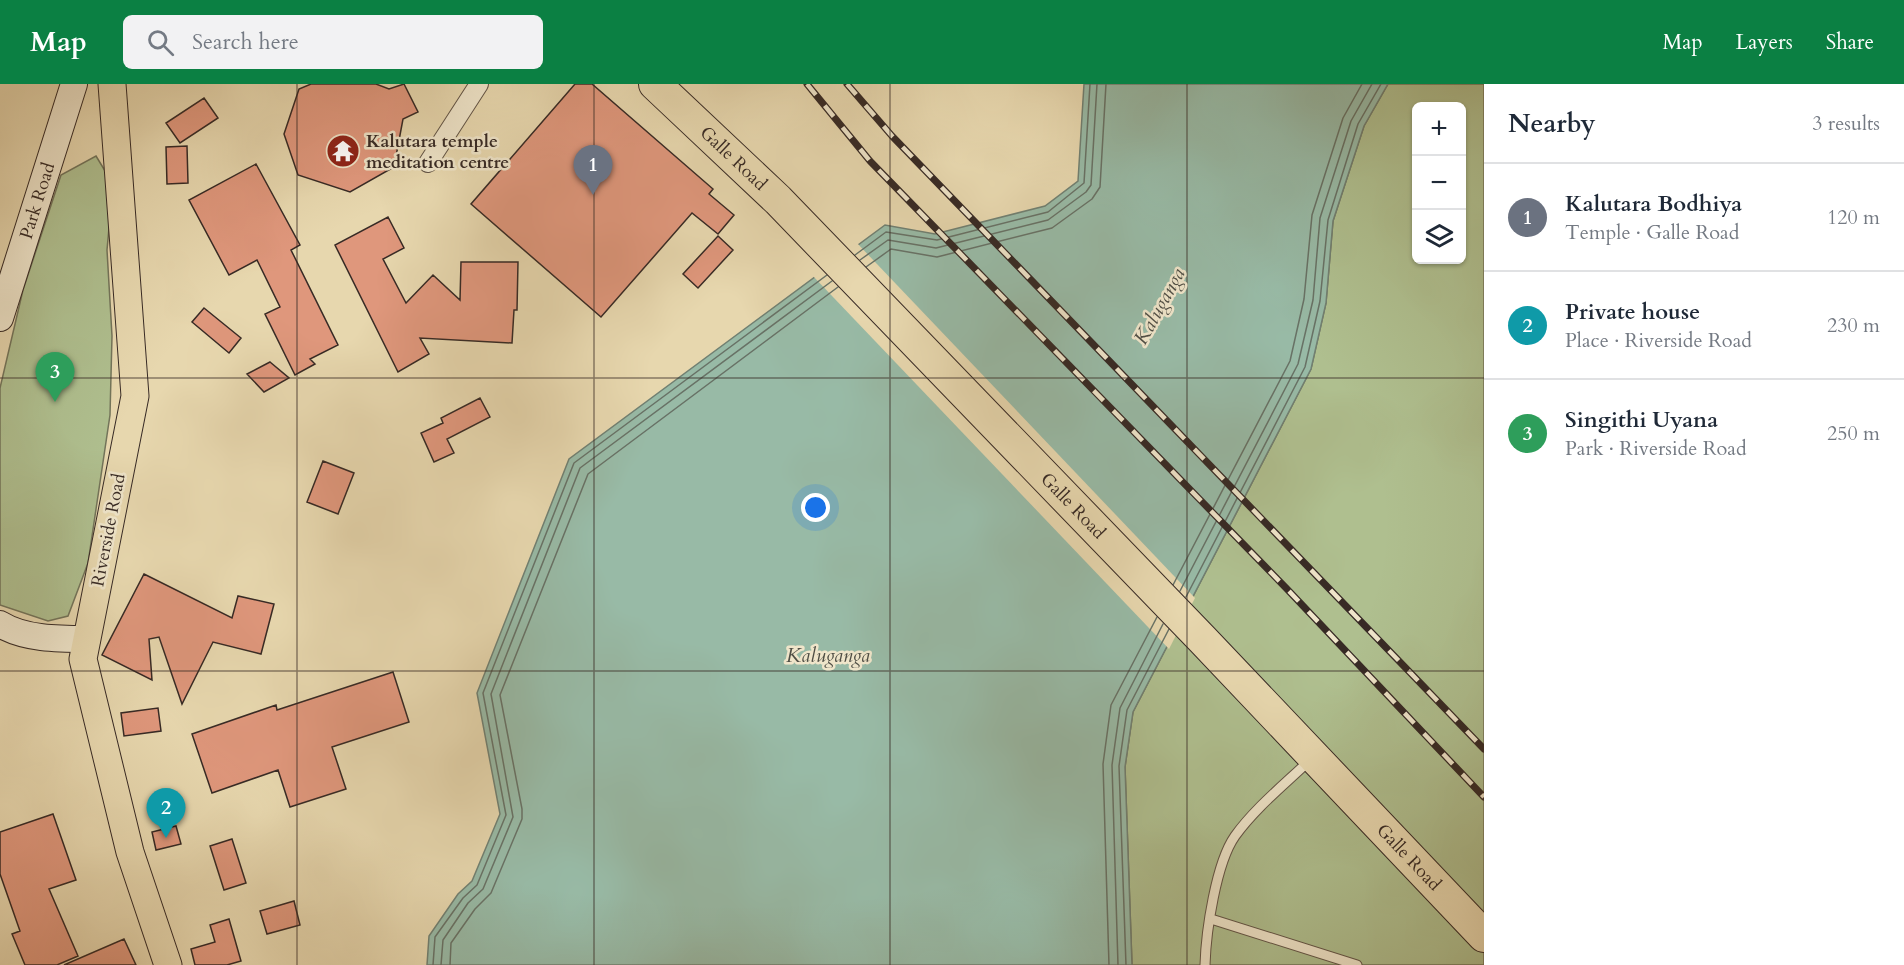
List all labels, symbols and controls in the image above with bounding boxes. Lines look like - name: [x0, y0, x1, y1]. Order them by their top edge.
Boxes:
- search box: [123, 15, 543, 69]
- text: Map: [30, 23, 87, 61]
- icon: search: [144, 26, 177, 59]
- text: Search here: [192, 27, 299, 57]
- text: Map: [1663, 28, 1703, 57]
- text: Layers: [1736, 28, 1793, 57]
- text: Share: [1826, 28, 1874, 57]
- map controls: [1412, 102, 1466, 264]
- button: +: [1412, 102, 1466, 156]
- text: Nearby: [1508, 106, 1596, 141]
- text: 3 results: [1812, 110, 1880, 137]
- street label: Galle Road: [694, 121, 773, 197]
- place label: Kalutara temple meditation centre: [366, 129, 509, 175]
- temple icon: Kalutara temple meditation centre: [325, 133, 361, 169]
- pin: 1: [574, 146, 612, 195]
- button: −: [1412, 156, 1466, 210]
- street label: Park Road: [14, 159, 62, 242]
- text: Kalutara Bodhiya: [1565, 189, 1742, 219]
- text: 1: [1522, 204, 1533, 231]
- text: 120 m: [1827, 204, 1880, 231]
- button: layers: [1412, 210, 1466, 264]
- text: Temple · Galle Road: [1565, 219, 1739, 246]
- water label: Kaluganga: [1127, 263, 1192, 349]
- text: Private house: [1565, 297, 1700, 327]
- text: 2: [1522, 312, 1533, 339]
- text: 230 m: [1827, 312, 1880, 339]
- text: Place · Riverside Road: [1565, 327, 1752, 354]
- pin: 3: [36, 352, 74, 402]
- text: Singithi Uyana: [1565, 405, 1718, 435]
- text: 3: [1522, 420, 1533, 447]
- text: 250 m: [1827, 420, 1880, 447]
- text: Park · Riverside Road: [1565, 435, 1747, 462]
- street label: Galle Road: [1035, 467, 1111, 545]
- street label: Riverside Road: [85, 471, 132, 589]
- your location: [801, 493, 830, 522]
- water label: Kaluganga: [786, 642, 870, 669]
- pin: 2: [146, 788, 186, 838]
- street label: Galle Road: [1371, 818, 1447, 897]

